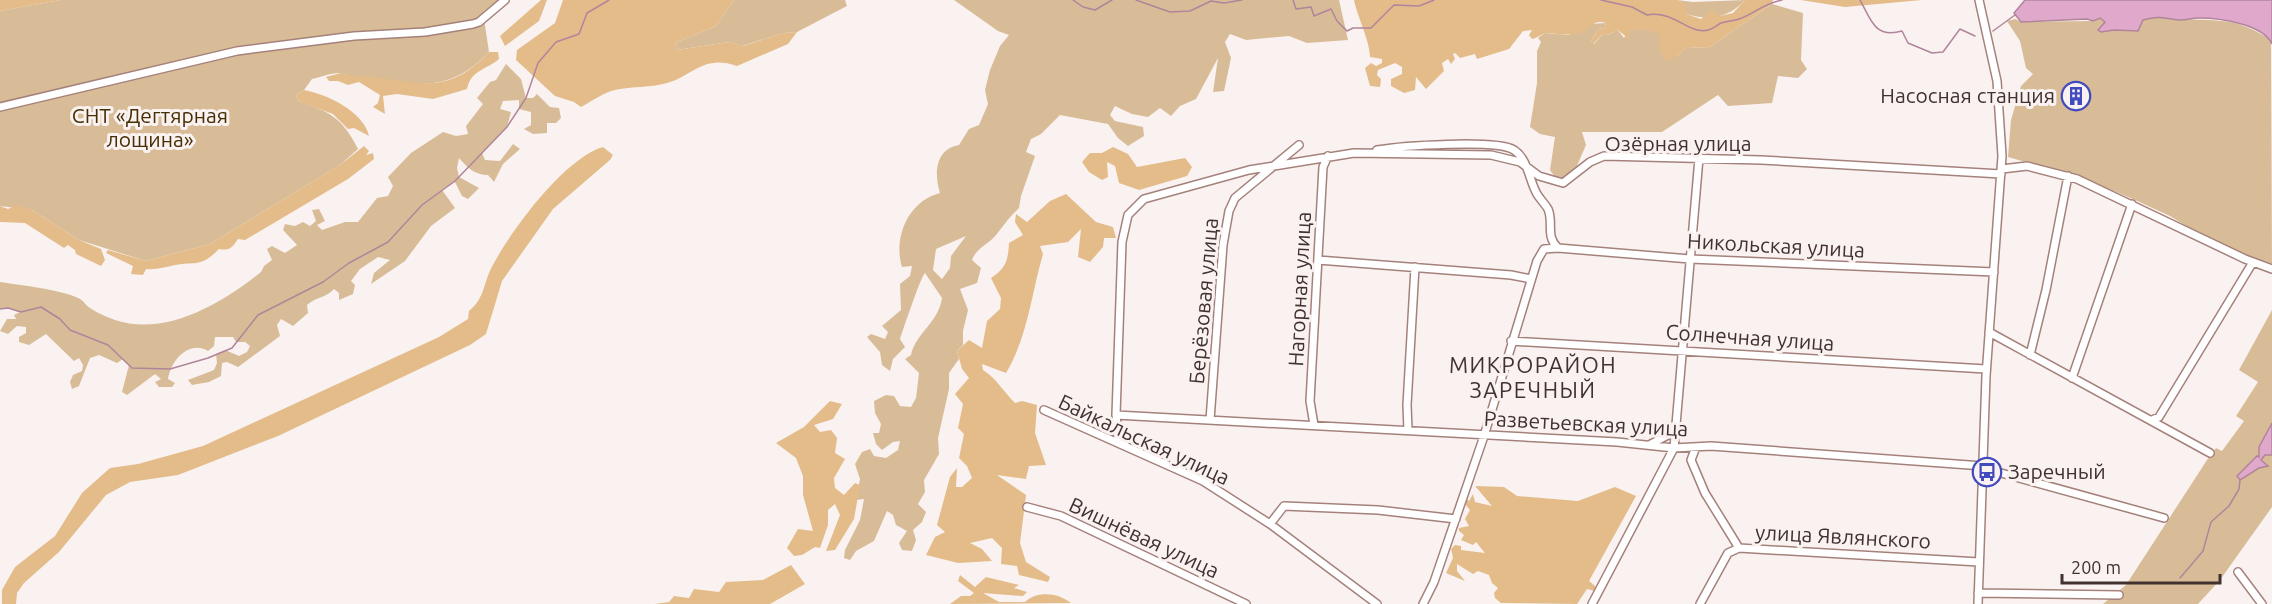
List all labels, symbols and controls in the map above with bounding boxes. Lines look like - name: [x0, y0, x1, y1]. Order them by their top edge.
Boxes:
- building icon: Насосная станция: [2060, 80, 2092, 112]
- place label: Насосная станция: [1880, 83, 2055, 107]
- park label: СНТ «Дегтярная лощина»: [72, 103, 228, 151]
- street label: Озёрная улица: [1605, 131, 1751, 155]
- street label: Нагорная улица: [1283, 211, 1315, 367]
- street label: Берёзовая улица: [1184, 217, 1222, 385]
- street label: Никольская улица: [1687, 228, 1865, 262]
- street label: Солнечная улица: [1665, 319, 1835, 355]
- district label: МИКРОРАЙОН ЗАРЕЧНЫЙ: [1449, 352, 1617, 402]
- street label: Байкальская улица: [1055, 389, 1234, 489]
- street label: Разветьевская улица: [1483, 406, 1689, 440]
- bus stop icon: Заречный: [1971, 456, 2003, 488]
- place label: Заречный: [2008, 459, 2106, 483]
- street label: Вишнёвая улица: [1066, 492, 1223, 582]
- street label: улица Являнского: [1755, 519, 1932, 553]
- scale bar: [2062, 547, 2220, 585]
- text: 200 m: [2071, 557, 2121, 577]

